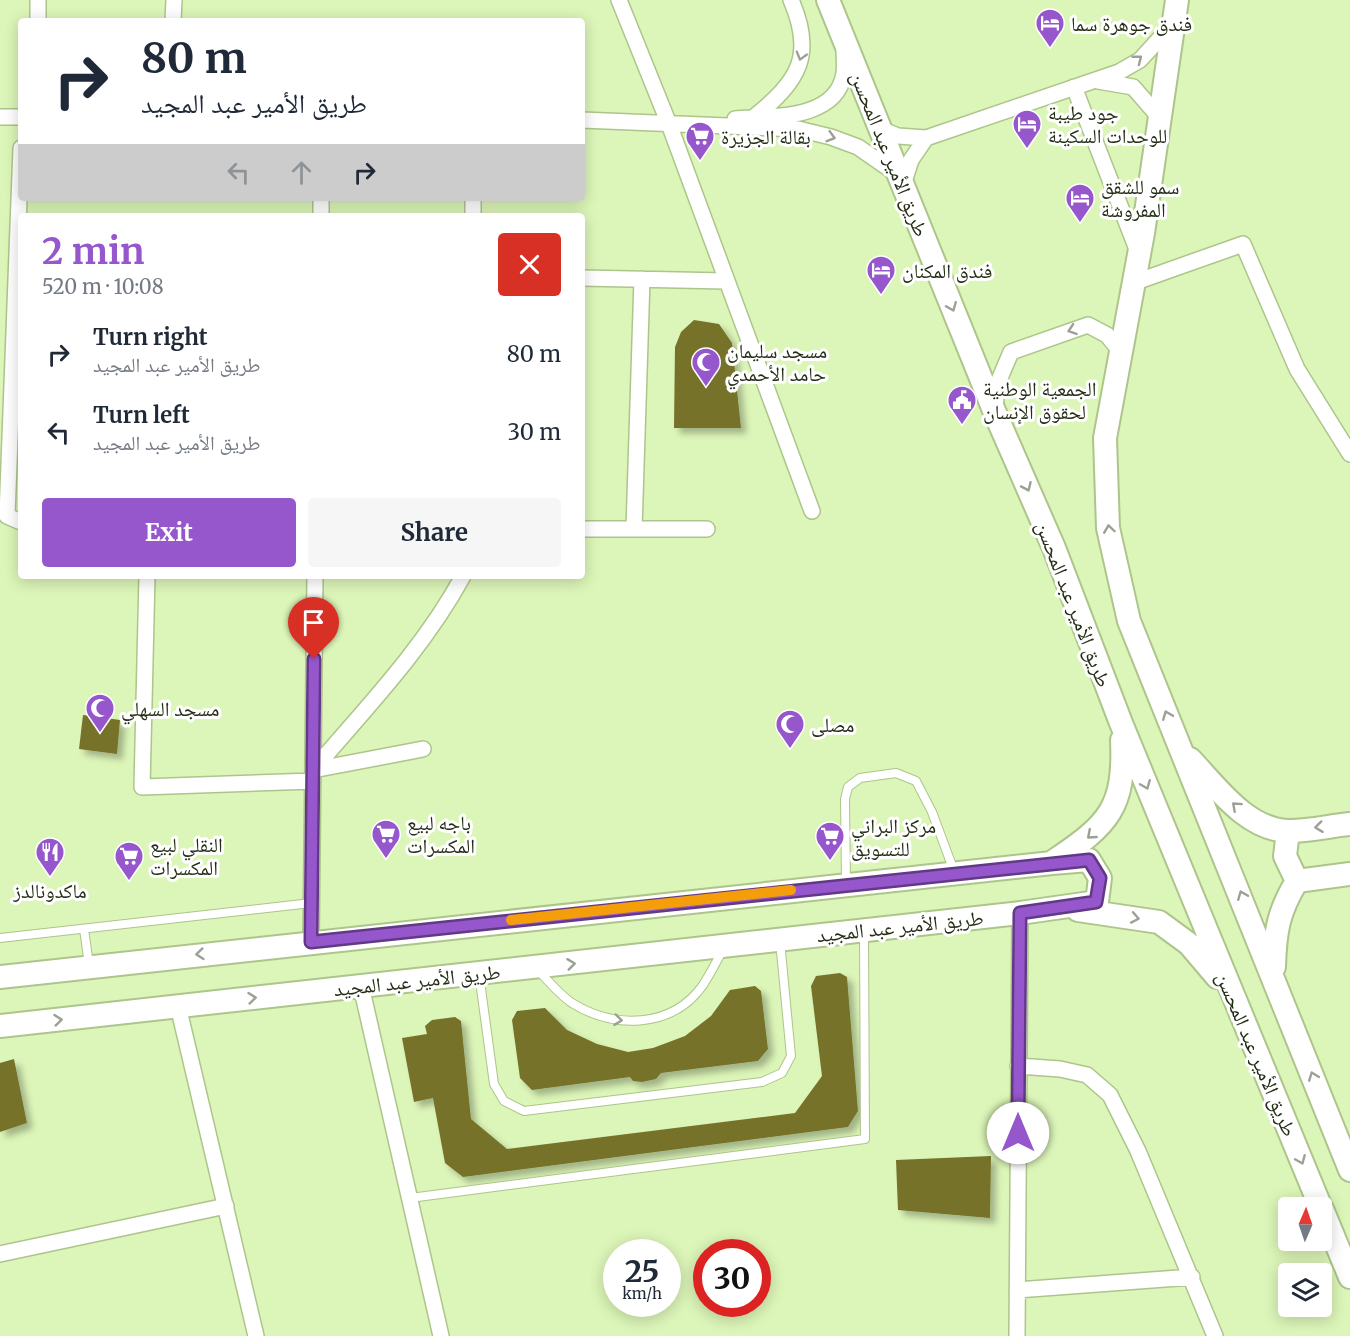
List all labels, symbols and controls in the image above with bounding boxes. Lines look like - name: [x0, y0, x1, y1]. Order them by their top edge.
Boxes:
- hotel icon: فندق جوهرة سما: [1034, 7, 1066, 49]
- place label: فندق جوهرة سما: [1071, 11, 1192, 36]
- text: 80 m: [141, 32, 247, 84]
- icon: right: [42, 42, 120, 120]
- one-way arrow: [796, 50, 808, 60]
- one-way arrow: [1131, 55, 1142, 66]
- street label: طريق الأمير عبد المحسن: [846, 68, 934, 240]
- text: طريق الأمير عبد المجيد: [141, 86, 367, 120]
- place label: جود طيبة للوحدات السكينة: [1048, 100, 1167, 148]
- hotel icon: جود طيبة للوحدات السكينة: [1011, 108, 1043, 150]
- supermarket icon: بقالة الجزيرة: [684, 120, 716, 162]
- place label: بقالة الجزيرة: [721, 124, 811, 149]
- one-way arrow: [825, 130, 836, 142]
- icon: left: [222, 156, 255, 189]
- icon: ahead: [285, 156, 318, 189]
- icon: right: [348, 156, 381, 189]
- place label: سمو للشقق المفروشة: [1101, 174, 1180, 222]
- hotel icon: سمو للشقق المفروشة: [1064, 182, 1096, 224]
- text: 2 min: [42, 229, 145, 274]
- button: close: [498, 233, 561, 296]
- hotel icon: فندق المكنان: [865, 254, 897, 296]
- place label: فندق المكنان: [902, 258, 992, 283]
- text: 520 m · 10:08: [42, 274, 164, 299]
- one-way arrow: [945, 301, 957, 312]
- text: Turn right: [93, 323, 207, 351]
- one-way arrow: [1067, 323, 1078, 336]
- icon: right: [42, 338, 75, 371]
- place label: مسجد سليمان حامد الأحمدي: [727, 338, 827, 390]
- text: 80 m: [507, 340, 561, 368]
- mosque icon: مسجد سليمان حامد الأحمدي: [690, 346, 722, 388]
- text: طريق الأمير عبد المجيد: [93, 352, 260, 377]
- place label: الجمعية الوطنية لحقوق الإنسان: [983, 376, 1096, 425]
- public building icon: الجمعية الوطنية لحقوق الإنسان: [946, 384, 978, 426]
- text: Turn left: [93, 401, 190, 429]
- icon: left: [42, 416, 75, 449]
- text: 30 m: [507, 418, 561, 446]
- text: طريق الأمير عبد المجيد: [93, 430, 260, 455]
- one-way arrow: [1020, 481, 1032, 492]
- button: Exit: [42, 498, 296, 567]
- button: Share: [308, 498, 561, 567]
- street label: طريق الأمير عبد المحسن: [1031, 518, 1117, 690]
- one-way arrow: [1103, 525, 1115, 534]
- pin: [288, 597, 339, 659]
- icon: arrive: [297, 606, 330, 639]
- mosque icon: مسجد السهلي: [84, 692, 116, 734]
- place label: مسجد السهلي: [121, 696, 219, 725]
- mosque icon: مصلى: [774, 708, 806, 750]
- one-way arrow: [1162, 710, 1174, 721]
- place label: مصلى: [811, 712, 854, 737]
- one-way arrow: [1139, 779, 1151, 790]
- one-way arrow: [1232, 802, 1242, 813]
- place label: باجه لبيع المكسرات: [407, 810, 475, 858]
- place label: مركز البراني للتسويق: [851, 813, 936, 861]
- supermarket icon: باجه لبيع المكسرات: [370, 818, 402, 860]
- supermarket icon: مركز البراني للتسويق: [814, 820, 846, 862]
- one-way arrow: [1314, 821, 1323, 833]
- one-way arrow: [1087, 828, 1098, 839]
- place label: النقلي لبيع المكسرات: [150, 832, 223, 880]
- restaurant icon: ماكدونالدز: [34, 836, 66, 878]
- supermarket icon: النقلي لبيع المكسرات: [113, 840, 145, 882]
- place label: ماكدونالدز: [12, 878, 87, 903]
- one-way arrow: [1236, 890, 1249, 901]
- street label: طريق الأمير عبد المجيد: [815, 905, 985, 947]
- one-way arrow: [1129, 911, 1139, 924]
- one-way arrow: [196, 947, 205, 960]
- one-way arrow: [567, 958, 576, 971]
- street label: طريق الأمير عبد المجيد: [332, 959, 502, 1001]
- street label: طريق الأمير عبد المحسن: [1211, 968, 1303, 1140]
- one-way arrow: [247, 992, 256, 1005]
- one-way arrow: [614, 1013, 623, 1026]
- one-way arrow: [54, 1014, 63, 1027]
- one-way arrow: [1308, 1071, 1320, 1082]
- position arrow: [986, 1101, 1050, 1165]
- one-way arrow: [1294, 1153, 1306, 1164]
- north arrow: [1278, 1197, 1332, 1251]
- map controls: [1278, 1197, 1332, 1317]
- speed limit sign: 30: [693, 1239, 771, 1317]
- text: 25: [625, 1252, 659, 1290]
- button: layers: [1278, 1263, 1332, 1317]
- text: km/h: [622, 1284, 662, 1303]

